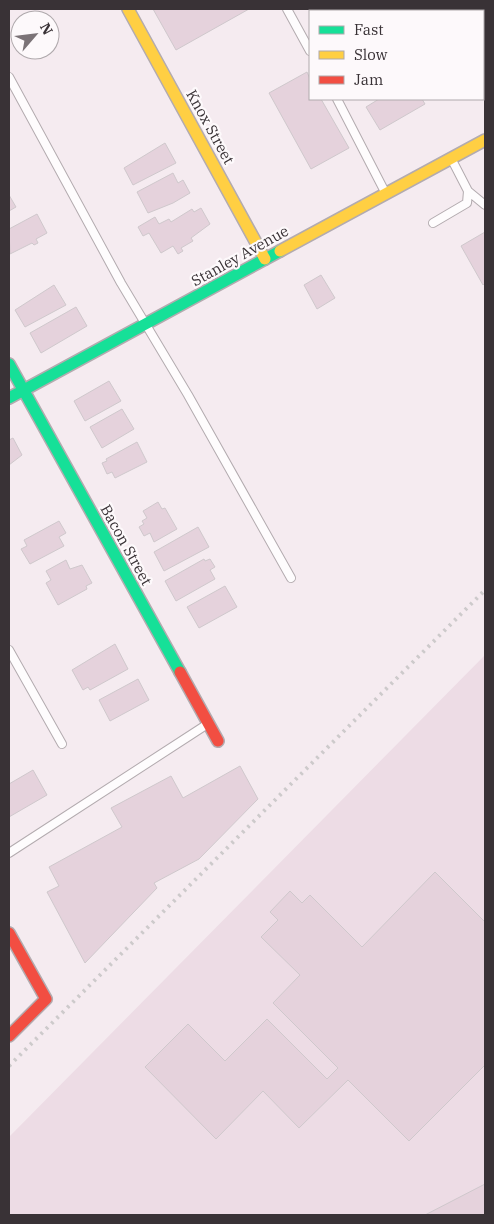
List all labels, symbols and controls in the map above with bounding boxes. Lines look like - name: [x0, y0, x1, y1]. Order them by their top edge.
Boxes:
- north arrow: [10, 10, 60, 60]
- legend: [309, 10, 484, 100]
- text: N: [36, 20, 57, 38]
- text: Fast: [354, 20, 384, 39]
- text: Slow: [354, 45, 388, 64]
- text: Jam: [354, 70, 383, 89]
- street label: Knox Street: [182, 86, 239, 167]
- street label: Stanley Avenue: [188, 221, 292, 290]
- street label: Bacon Street: [96, 501, 156, 589]

